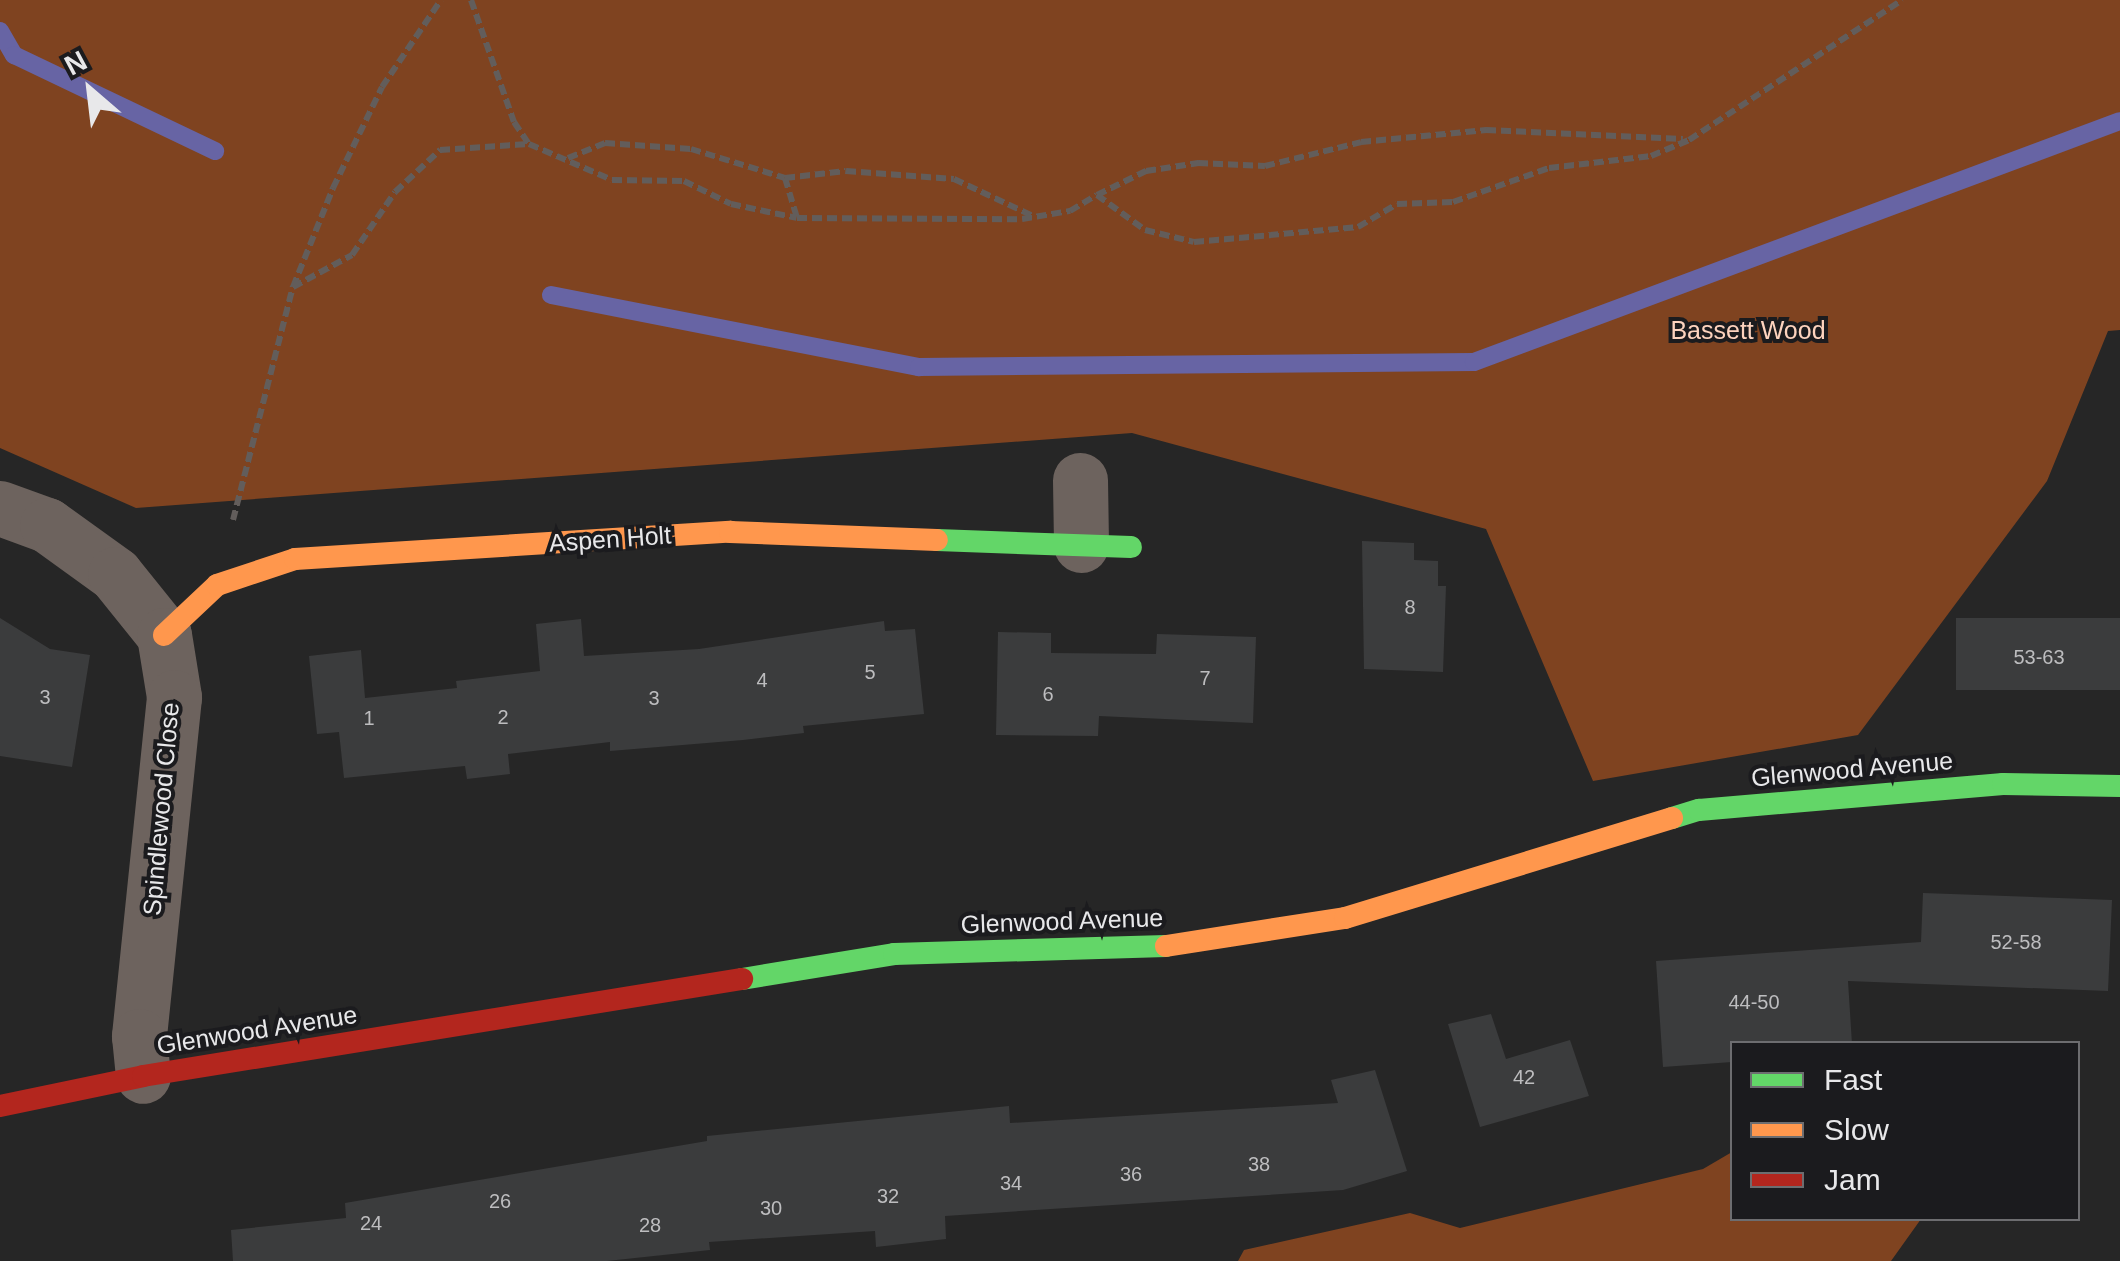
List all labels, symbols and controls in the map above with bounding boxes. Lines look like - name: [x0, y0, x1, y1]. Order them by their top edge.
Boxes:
- north arrow: [40, 40, 140, 140]
- text: N: [59, 45, 92, 82]
- park label: Bassett Wood: [1670, 315, 1826, 345]
- street label: Aspen Holt: [548, 520, 672, 558]
- house number: 8: [1404, 595, 1416, 619]
- house number: 53-63: [2013, 645, 2065, 669]
- house number: 5: [864, 660, 876, 684]
- house number: 7: [1199, 666, 1211, 690]
- house number: 4: [756, 668, 768, 692]
- house number: 6: [1042, 682, 1054, 706]
- house number: 3: [39, 685, 51, 709]
- house number: 3: [648, 686, 660, 710]
- street label: Spindlewood Close: [137, 701, 185, 917]
- house number: 2: [497, 705, 509, 729]
- house number: 1: [363, 706, 375, 730]
- street label: Glenwood Avenue: [1749, 745, 1955, 793]
- street label: Glenwood Avenue: [960, 902, 1164, 940]
- house number: 52-58: [1990, 930, 2042, 954]
- house number: 44-50: [1728, 990, 1780, 1014]
- street label: Glenwood Avenue: [154, 999, 360, 1061]
- legend: [1730, 1041, 2080, 1221]
- text: Fast: [1824, 1063, 1882, 1096]
- house number: 42: [1513, 1065, 1535, 1089]
- text: Slow: [1824, 1113, 1889, 1146]
- house number: 38: [1248, 1152, 1270, 1176]
- house number: 36: [1120, 1162, 1142, 1186]
- text: Jam: [1824, 1163, 1881, 1196]
- house number: 34: [1000, 1171, 1022, 1195]
- house number: 32: [877, 1184, 899, 1208]
- house number: 26: [489, 1189, 511, 1213]
- house number: 30: [760, 1196, 782, 1220]
- house number: 24: [360, 1211, 382, 1235]
- house number: 28: [639, 1213, 661, 1237]

